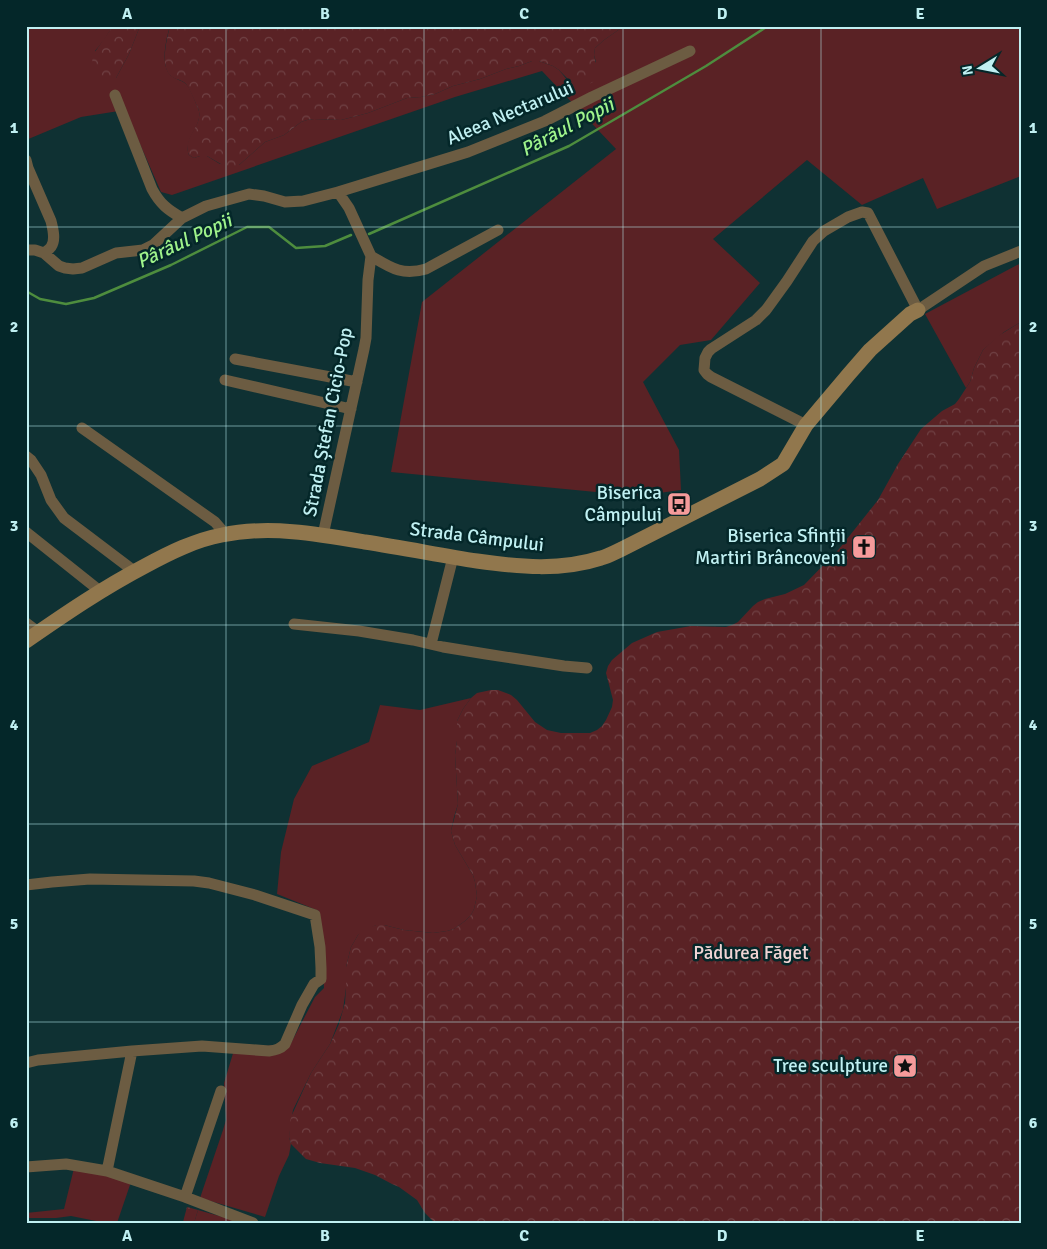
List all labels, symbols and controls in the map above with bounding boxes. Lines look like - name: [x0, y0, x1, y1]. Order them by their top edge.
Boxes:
- text: A: [122, 4, 133, 24]
- text: B: [320, 4, 330, 24]
- text: C: [519, 4, 529, 24]
- text: D: [717, 4, 728, 24]
- text: E: [915, 4, 925, 24]
- north arrow: [954, 42, 1004, 92]
- text: N: [958, 64, 977, 76]
- street label: Aleea Nectarului: [443, 75, 577, 151]
- water label: Pârâul Popii: [516, 91, 619, 162]
- text: 1: [10, 118, 19, 138]
- text: 1: [1029, 118, 1038, 138]
- water label: Pârâul Popii: [132, 207, 237, 274]
- text: 2: [10, 317, 18, 337]
- text: 2: [1029, 317, 1037, 337]
- street label: Strada Ștefan Cicio-Pop: [298, 325, 358, 519]
- place label: Biserica Câmpului: [585, 481, 662, 527]
- bus stop icon: Biserica Câmpului: [666, 491, 692, 517]
- text: 3: [10, 516, 18, 536]
- text: 3: [1029, 516, 1037, 536]
- street label: Strada Câmpului: [409, 517, 545, 557]
- place label: Biserica Sfinții Martiri Brâncoveni: [695, 524, 846, 570]
- church icon: Biserica Sfinții Martiri Brâncoveni: [851, 534, 877, 560]
- text: 4: [10, 715, 19, 735]
- text: 4: [1029, 715, 1038, 735]
- text: 5: [10, 914, 18, 934]
- text: 5: [1029, 914, 1037, 934]
- park label: Pădurea Făget: [693, 941, 809, 965]
- place icon: Tree sculpture: [892, 1053, 918, 1079]
- place label: Tree sculpture: [773, 1054, 888, 1078]
- text: 6: [10, 1113, 19, 1133]
- text: 6: [1029, 1113, 1038, 1133]
- text: A: [122, 1226, 133, 1246]
- text: B: [320, 1226, 330, 1246]
- text: C: [519, 1226, 529, 1246]
- text: D: [717, 1226, 728, 1246]
- text: E: [915, 1226, 925, 1246]

